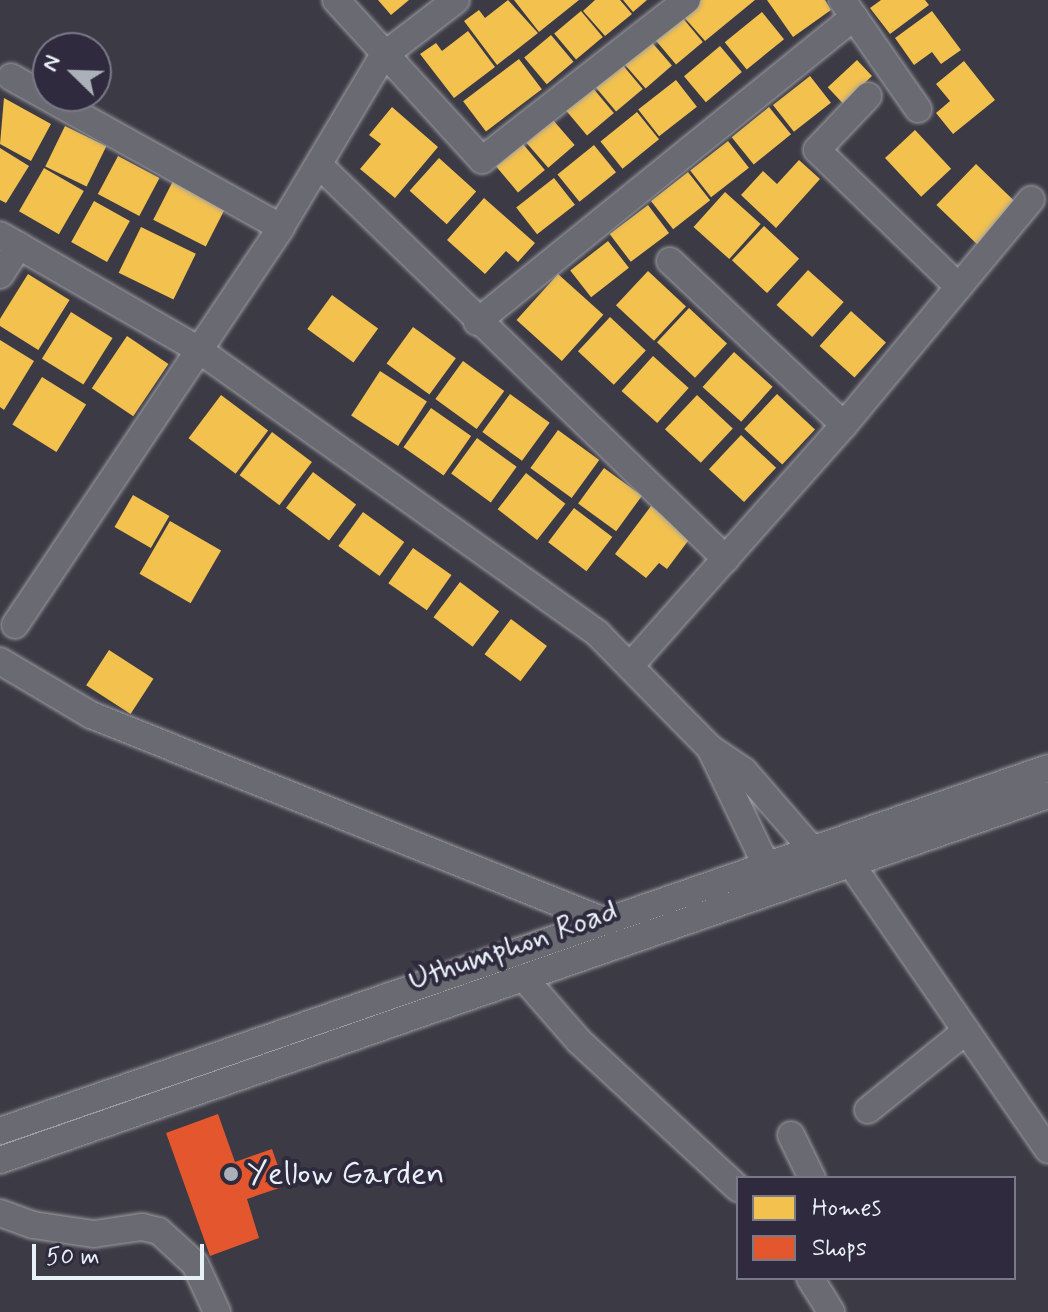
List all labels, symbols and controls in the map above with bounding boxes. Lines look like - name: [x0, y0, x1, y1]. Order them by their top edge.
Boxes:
- north arrow: [32, 32, 112, 112]
- text: N: [36, 51, 67, 76]
- street label: Uthumphon Road: [403, 892, 623, 1000]
- place label: Yellow Garden: [247, 1155, 438, 1193]
- marker: Yellow Garden: [222, 1165, 240, 1183]
- legend: [736, 1176, 1016, 1280]
- text: Homes: [812, 1193, 881, 1224]
- scale bar: [36, 1228, 208, 1278]
- text: Shops: [812, 1233, 867, 1264]
- text: 50 m: [46, 1242, 100, 1273]

